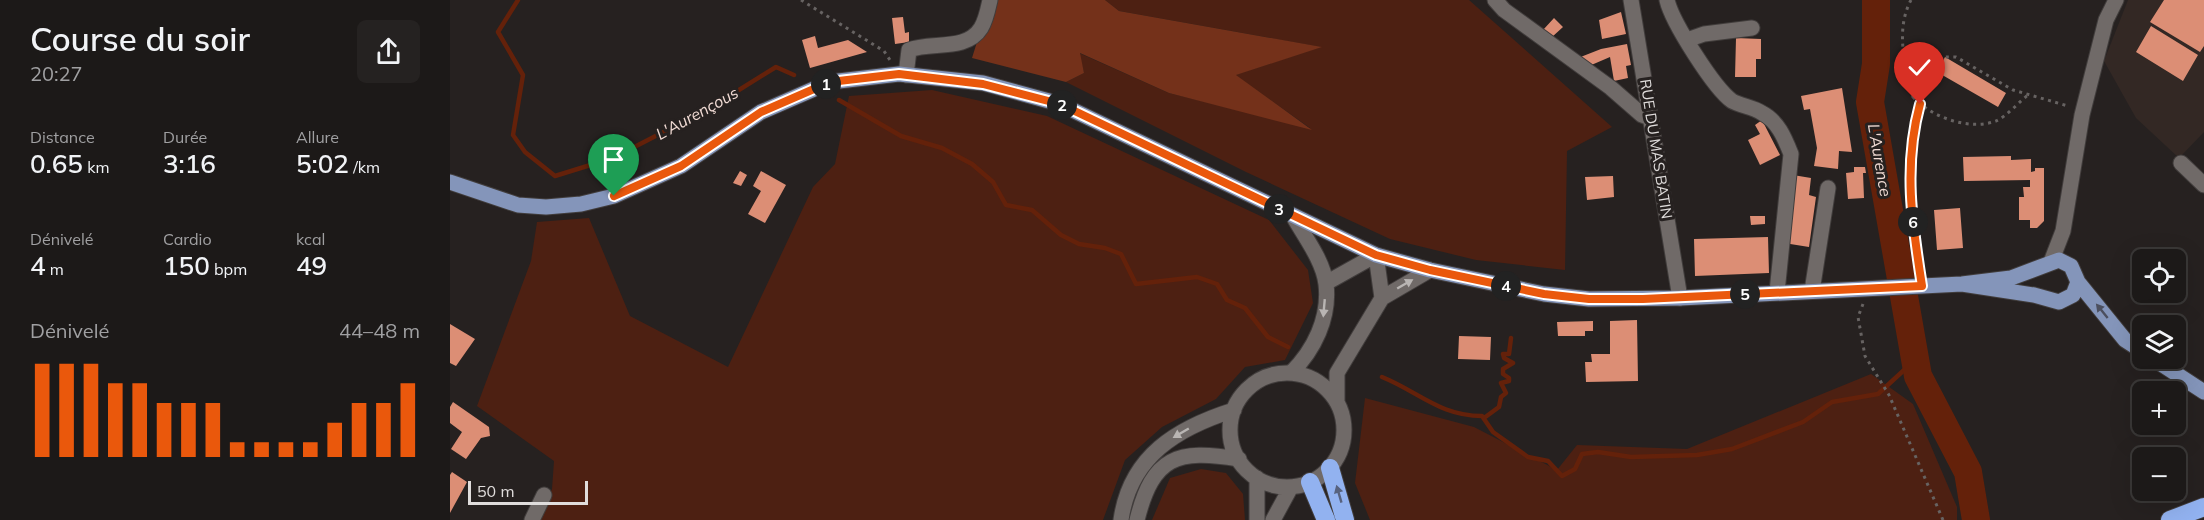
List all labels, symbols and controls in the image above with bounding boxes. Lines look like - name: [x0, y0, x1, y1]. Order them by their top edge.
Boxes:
- text: Course du soir: [30, 18, 250, 59]
- button: share: [357, 20, 420, 83]
- pin: [1894, 42, 1945, 104]
- icon: check: [1903, 51, 1936, 84]
- text: 20:27: [30, 61, 83, 86]
- pin: 1: [811, 69, 841, 99]
- text: 1: [821, 74, 831, 94]
- street label: RUE DU MAS BATIN: [1636, 78, 1677, 220]
- water label: L'Aurençous: [652, 82, 742, 144]
- pin: 2: [1047, 90, 1077, 120]
- text: 2: [1057, 95, 1067, 115]
- water label: L'Aurence: [1864, 122, 1896, 198]
- text: Distance: [30, 127, 95, 147]
- text: Durée: [163, 127, 207, 147]
- text: Allure: [296, 127, 339, 147]
- pin: [588, 134, 639, 196]
- icon: arrive: [597, 143, 630, 176]
- text: 0.65: [30, 147, 83, 180]
- text: 3:16: [163, 147, 216, 180]
- text: 5:02: [296, 147, 349, 180]
- text: km: [83, 157, 109, 177]
- text: /km: [349, 157, 380, 177]
- pin: 3: [1264, 194, 1294, 224]
- text: 3: [1274, 199, 1284, 219]
- pin: 6: [1898, 207, 1928, 237]
- text: 6: [1908, 212, 1918, 232]
- text: Dénivelé: [30, 229, 93, 249]
- text: Cardio: [163, 229, 212, 249]
- text: kcal: [296, 229, 325, 249]
- text: 4: [30, 249, 46, 282]
- text: 150: [163, 249, 210, 282]
- text: 49: [296, 249, 327, 282]
- map controls: [2132, 249, 2186, 501]
- button: locate: [2132, 249, 2186, 303]
- text: m: [46, 259, 64, 279]
- text: bpm: [210, 259, 247, 279]
- pin: 4: [1491, 271, 1521, 301]
- text: 4: [1501, 276, 1511, 296]
- one-way arrow: [1397, 279, 1413, 290]
- pin: 5: [1730, 279, 1760, 309]
- text: 5: [1740, 284, 1750, 304]
- one-way arrow: [1319, 299, 1329, 318]
- one-way arrow: [2096, 304, 2109, 319]
- button: layers: [2132, 315, 2186, 369]
- text: Dénivelé: [30, 318, 109, 343]
- text: 44–48 m: [339, 318, 420, 343]
- button: +: [2132, 381, 2186, 435]
- one-way arrow: [1172, 428, 1189, 438]
- button: −: [2132, 447, 2186, 501]
- scale bar: [468, 478, 588, 506]
- text: 50 m: [477, 481, 514, 501]
- one-way arrow: [1333, 484, 1343, 503]

